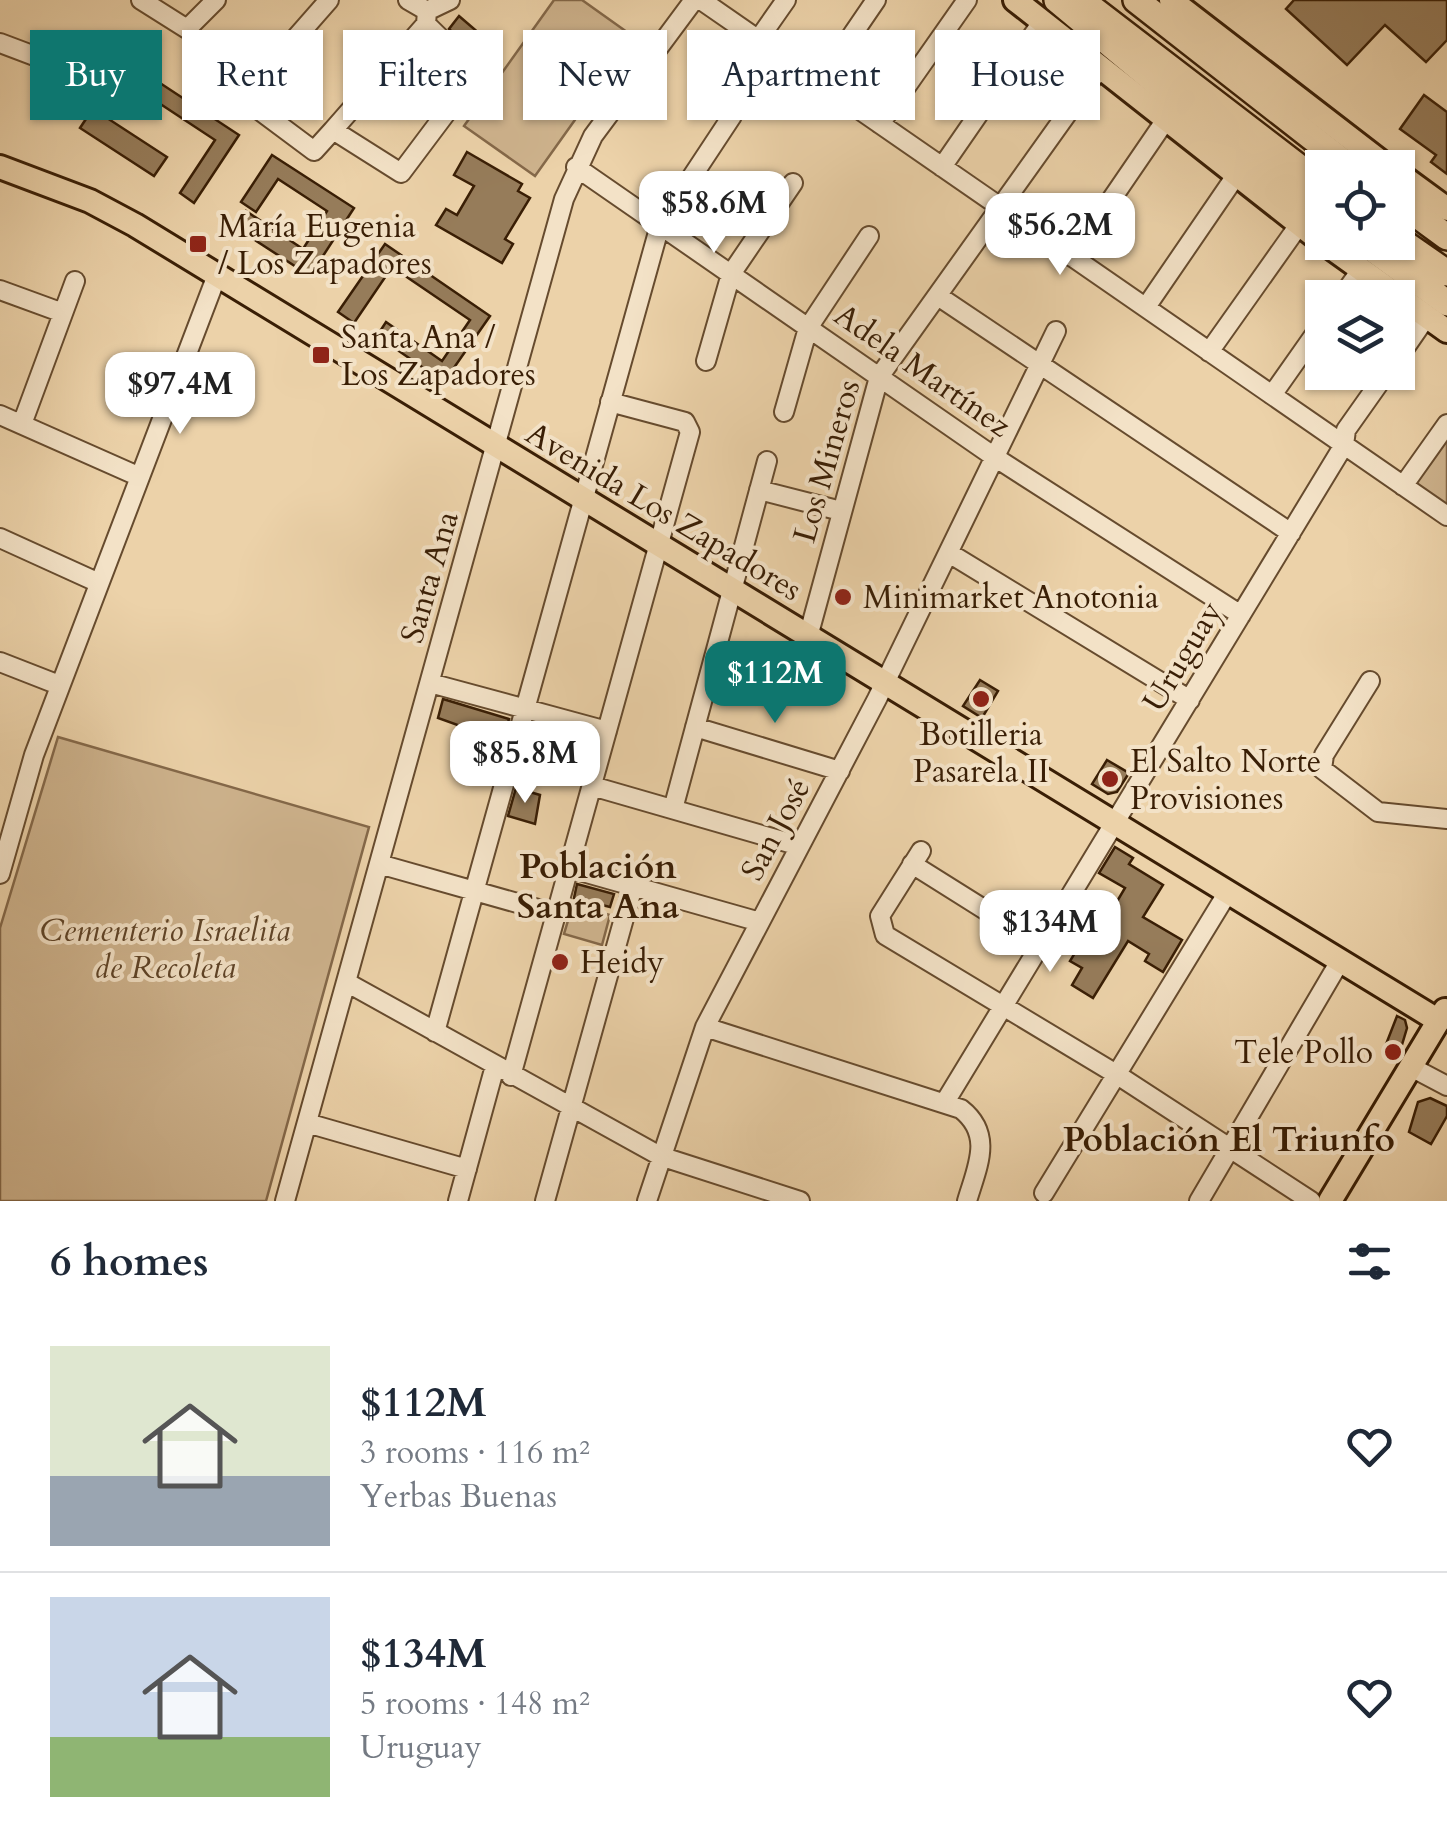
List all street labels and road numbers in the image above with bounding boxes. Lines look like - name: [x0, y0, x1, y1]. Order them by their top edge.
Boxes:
- street label: Adela Martínez: [825, 294, 1020, 448]
- street label: Los Mineros: [783, 375, 871, 548]
- street label: Avenida Los Zapadores: [517, 412, 810, 612]
- street label: Santa Ana: [390, 506, 470, 648]
- street label: Uruguay: [1133, 593, 1233, 720]
- street label: San José: [731, 771, 821, 888]

